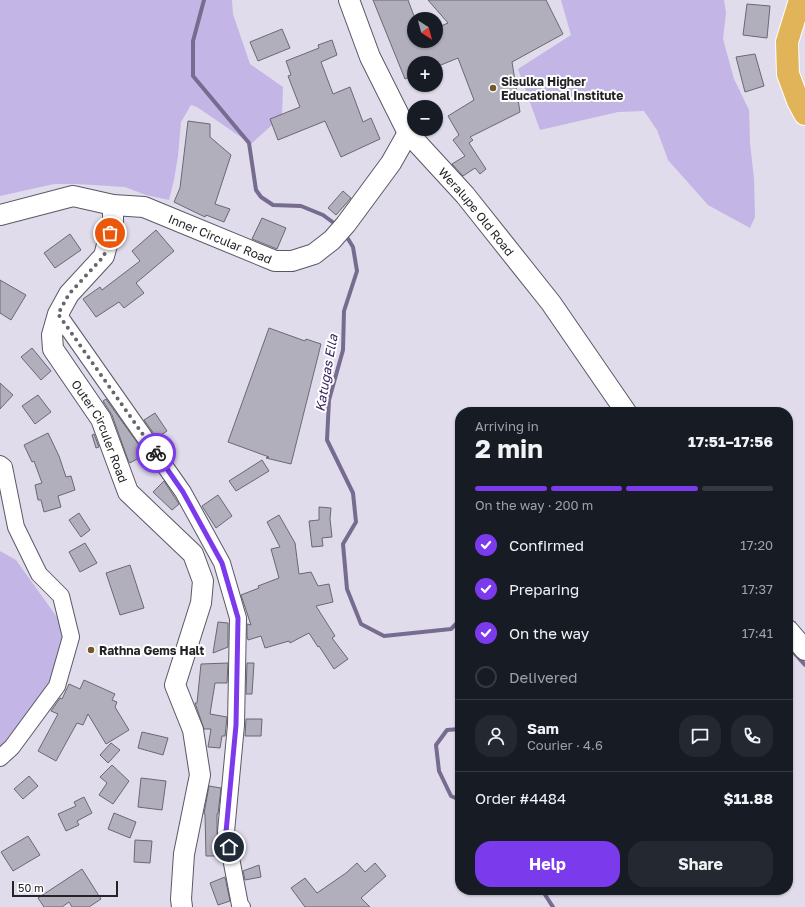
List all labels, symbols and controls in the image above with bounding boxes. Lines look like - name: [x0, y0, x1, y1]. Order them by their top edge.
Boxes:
- north arrow: [407, 12, 443, 48]
- map controls: [407, 12, 443, 136]
- button: +: [407, 56, 443, 92]
- place label: Sisulka Higher Educational Institute: [501, 74, 623, 103]
- marker: Sisulka Higher Educational Institute: [488, 83, 498, 93]
- button: −: [407, 100, 443, 136]
- street label: Weralupe Old Road: [436, 164, 518, 259]
- street label: Inner Circular Road: [166, 210, 274, 266]
- pin: [93, 216, 127, 250]
- icon: bag: [99, 222, 121, 244]
- water label: Katugas Ella: [311, 332, 341, 413]
- street label: Outer Circuler Road: [69, 377, 131, 485]
- text: Arriving in: [475, 418, 539, 434]
- text: 17:51–17:56: [688, 432, 773, 450]
- courier: [136, 433, 176, 473]
- text: 2 min: [475, 433, 543, 464]
- icon: bike: [145, 442, 167, 464]
- text: On the way · 200 m: [475, 497, 593, 513]
- icon: check: [475, 534, 497, 556]
- text: Confirmed: [509, 536, 584, 554]
- text: 17:20: [740, 537, 773, 553]
- icon: check: [475, 578, 497, 600]
- text: Preparing: [509, 580, 579, 598]
- text: 17:37: [741, 581, 773, 597]
- icon: check: [475, 622, 497, 644]
- text: On the way: [509, 624, 589, 642]
- text: 17:41: [742, 625, 773, 641]
- place label: Rathna Gems Halt: [99, 643, 204, 658]
- marker: Rathna Gems Halt: [86, 645, 96, 655]
- text: Delivered: [509, 668, 577, 686]
- button: person: [475, 715, 517, 757]
- button: chat: [679, 715, 721, 757]
- button: phone: [731, 715, 773, 757]
- text: Sam: [527, 719, 559, 737]
- text: Courier · 4.6: [527, 737, 603, 753]
- text: Order #4484: [475, 789, 566, 807]
- text: $11.88: [723, 789, 773, 807]
- pin: [212, 830, 246, 864]
- icon: home: [218, 836, 240, 858]
- button: Help: [475, 841, 620, 887]
- button: Share: [628, 841, 773, 887]
- scale bar: [12, 879, 118, 898]
- text: 50 m: [18, 881, 44, 894]

